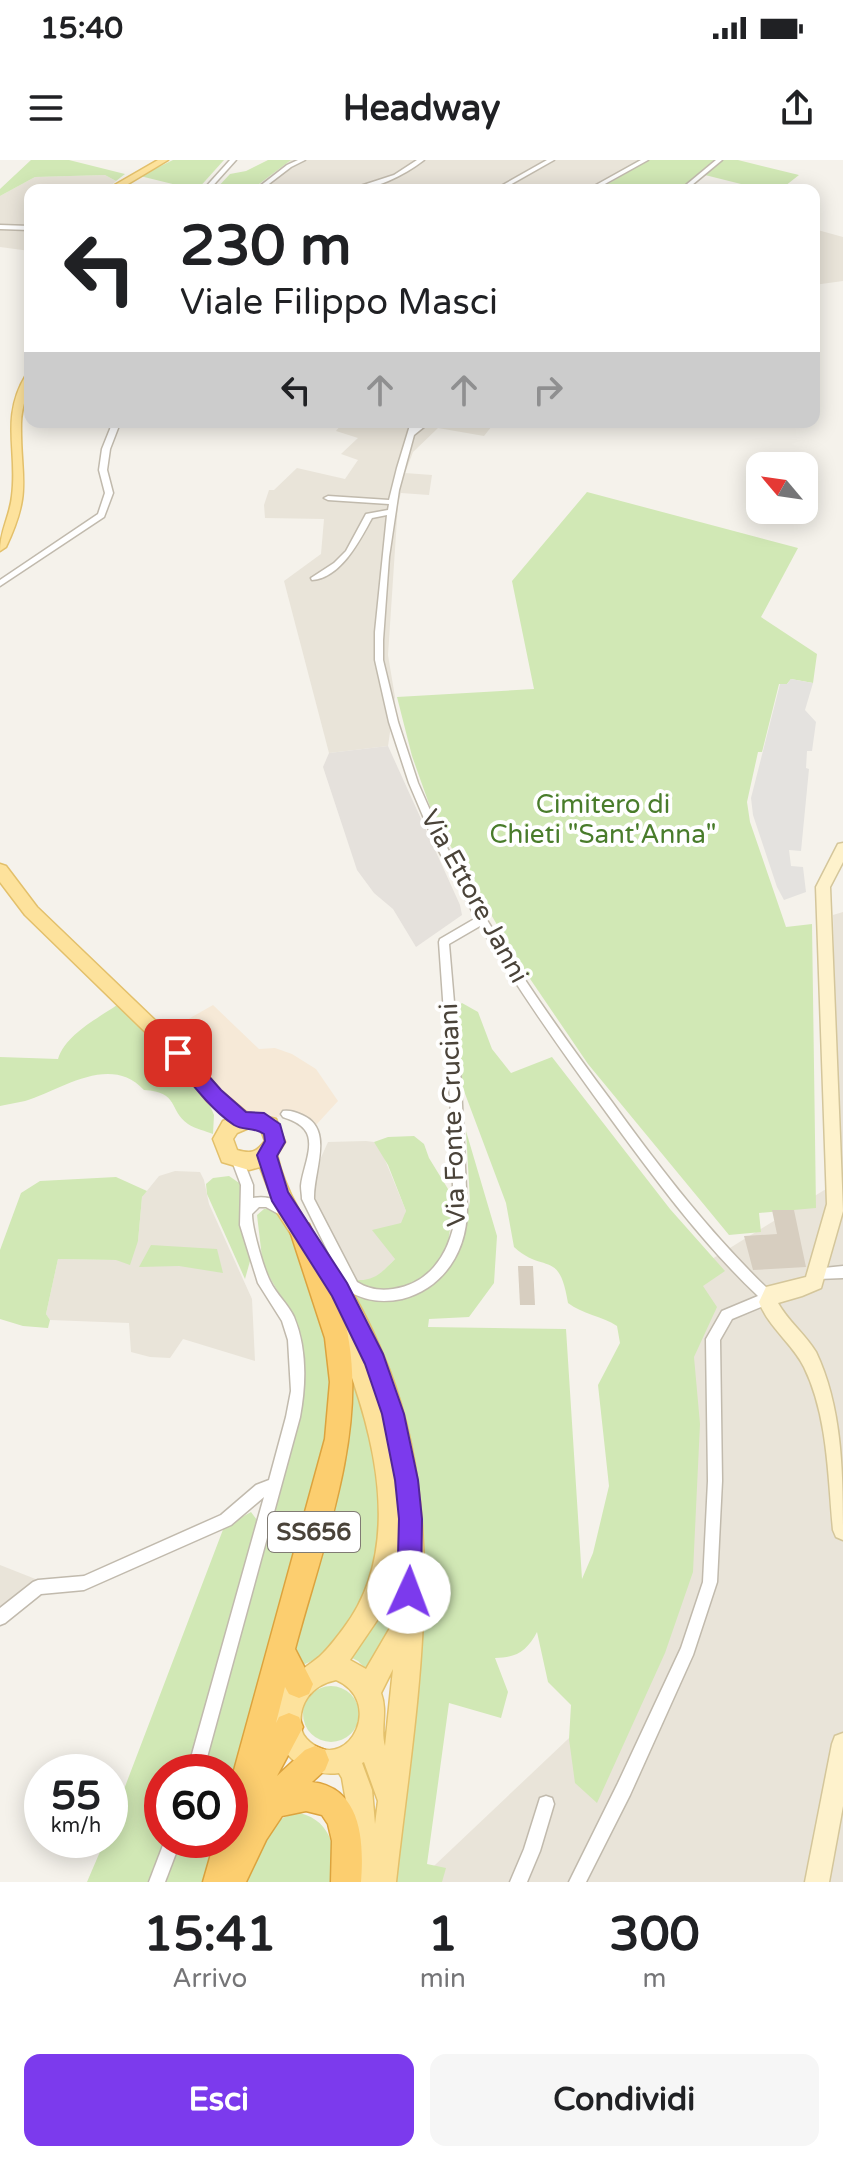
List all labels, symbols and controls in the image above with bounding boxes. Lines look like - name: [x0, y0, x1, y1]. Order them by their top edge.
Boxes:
- text: 15:40: [40, 10, 123, 47]
- icon: menu: [24, 86, 68, 130]
- icon: share: [775, 86, 819, 130]
- text: Headway: [343, 87, 500, 130]
- text: 230 m: [180, 213, 351, 280]
- icon: left: [48, 216, 152, 320]
- text: Viale Filippo Masci: [180, 281, 498, 324]
- icon: left: [274, 368, 318, 412]
- icon: ahead: [358, 368, 402, 412]
- icon: ahead: [442, 368, 486, 412]
- icon: right: [526, 368, 570, 412]
- north arrow: [746, 452, 818, 524]
- map controls: [746, 452, 818, 524]
- park label: Cimitero di Chieti "Sant'Anna": [489, 789, 717, 850]
- street label: Via Ettore Janni: [414, 804, 535, 988]
- street label: Via Fonte Cruciani: [433, 1003, 472, 1227]
- pin: [144, 1019, 212, 1087]
- icon: arrive: [156, 1031, 200, 1075]
- road number: SS656: [268, 1512, 360, 1552]
- position arrow: [367, 1550, 451, 1634]
- speed limit sign: 60: [144, 1754, 248, 1858]
- text: 55: [51, 1772, 101, 1820]
- text: km/h: [51, 1814, 101, 1838]
- text: 15:41: [143, 1906, 276, 1964]
- text: 1: [428, 1906, 458, 1964]
- text: 300: [609, 1906, 700, 1964]
- text: Arrivo: [172, 1963, 247, 1994]
- text: min: [420, 1963, 466, 1994]
- text: m: [643, 1963, 666, 1994]
- button: Esci: [24, 2054, 414, 2146]
- button: Condividi: [430, 2054, 819, 2146]

